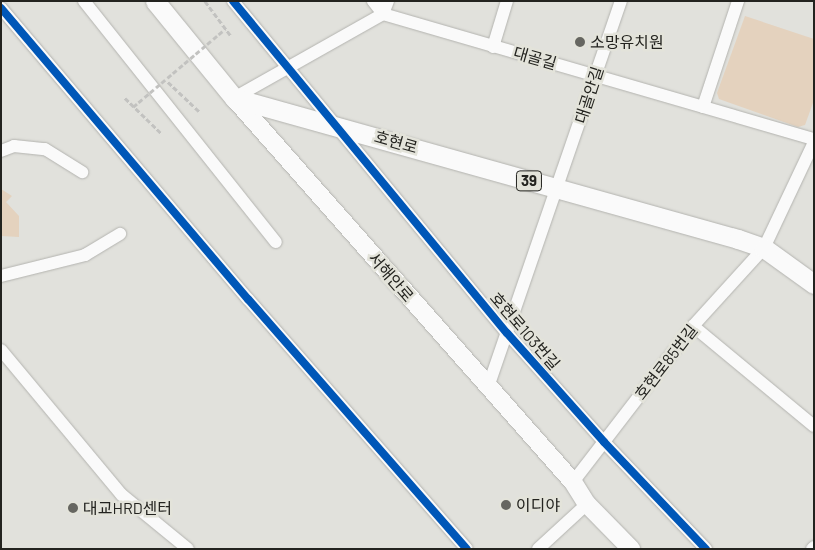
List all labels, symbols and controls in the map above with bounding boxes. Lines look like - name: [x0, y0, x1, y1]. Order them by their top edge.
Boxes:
- place label: 소망유치원: [590, 32, 664, 52]
- marker: 소망유치원: [574, 36, 586, 48]
- street label: 대골길: [511, 43, 559, 73]
- street label: 대골안길: [571, 64, 607, 126]
- street label: 호현로: [372, 127, 420, 157]
- road number: 39: [515, 168, 543, 194]
- street label: 서해안로: [364, 248, 418, 306]
- street label: 호현로103번길: [486, 288, 564, 374]
- street label: 호현로85번길: [631, 321, 701, 403]
- place label: 이디야: [516, 495, 560, 515]
- place label: 대교HRD센터: [83, 498, 172, 518]
- marker: 이디야: [500, 499, 512, 511]
- marker: 대교HRD센터: [67, 502, 79, 514]

